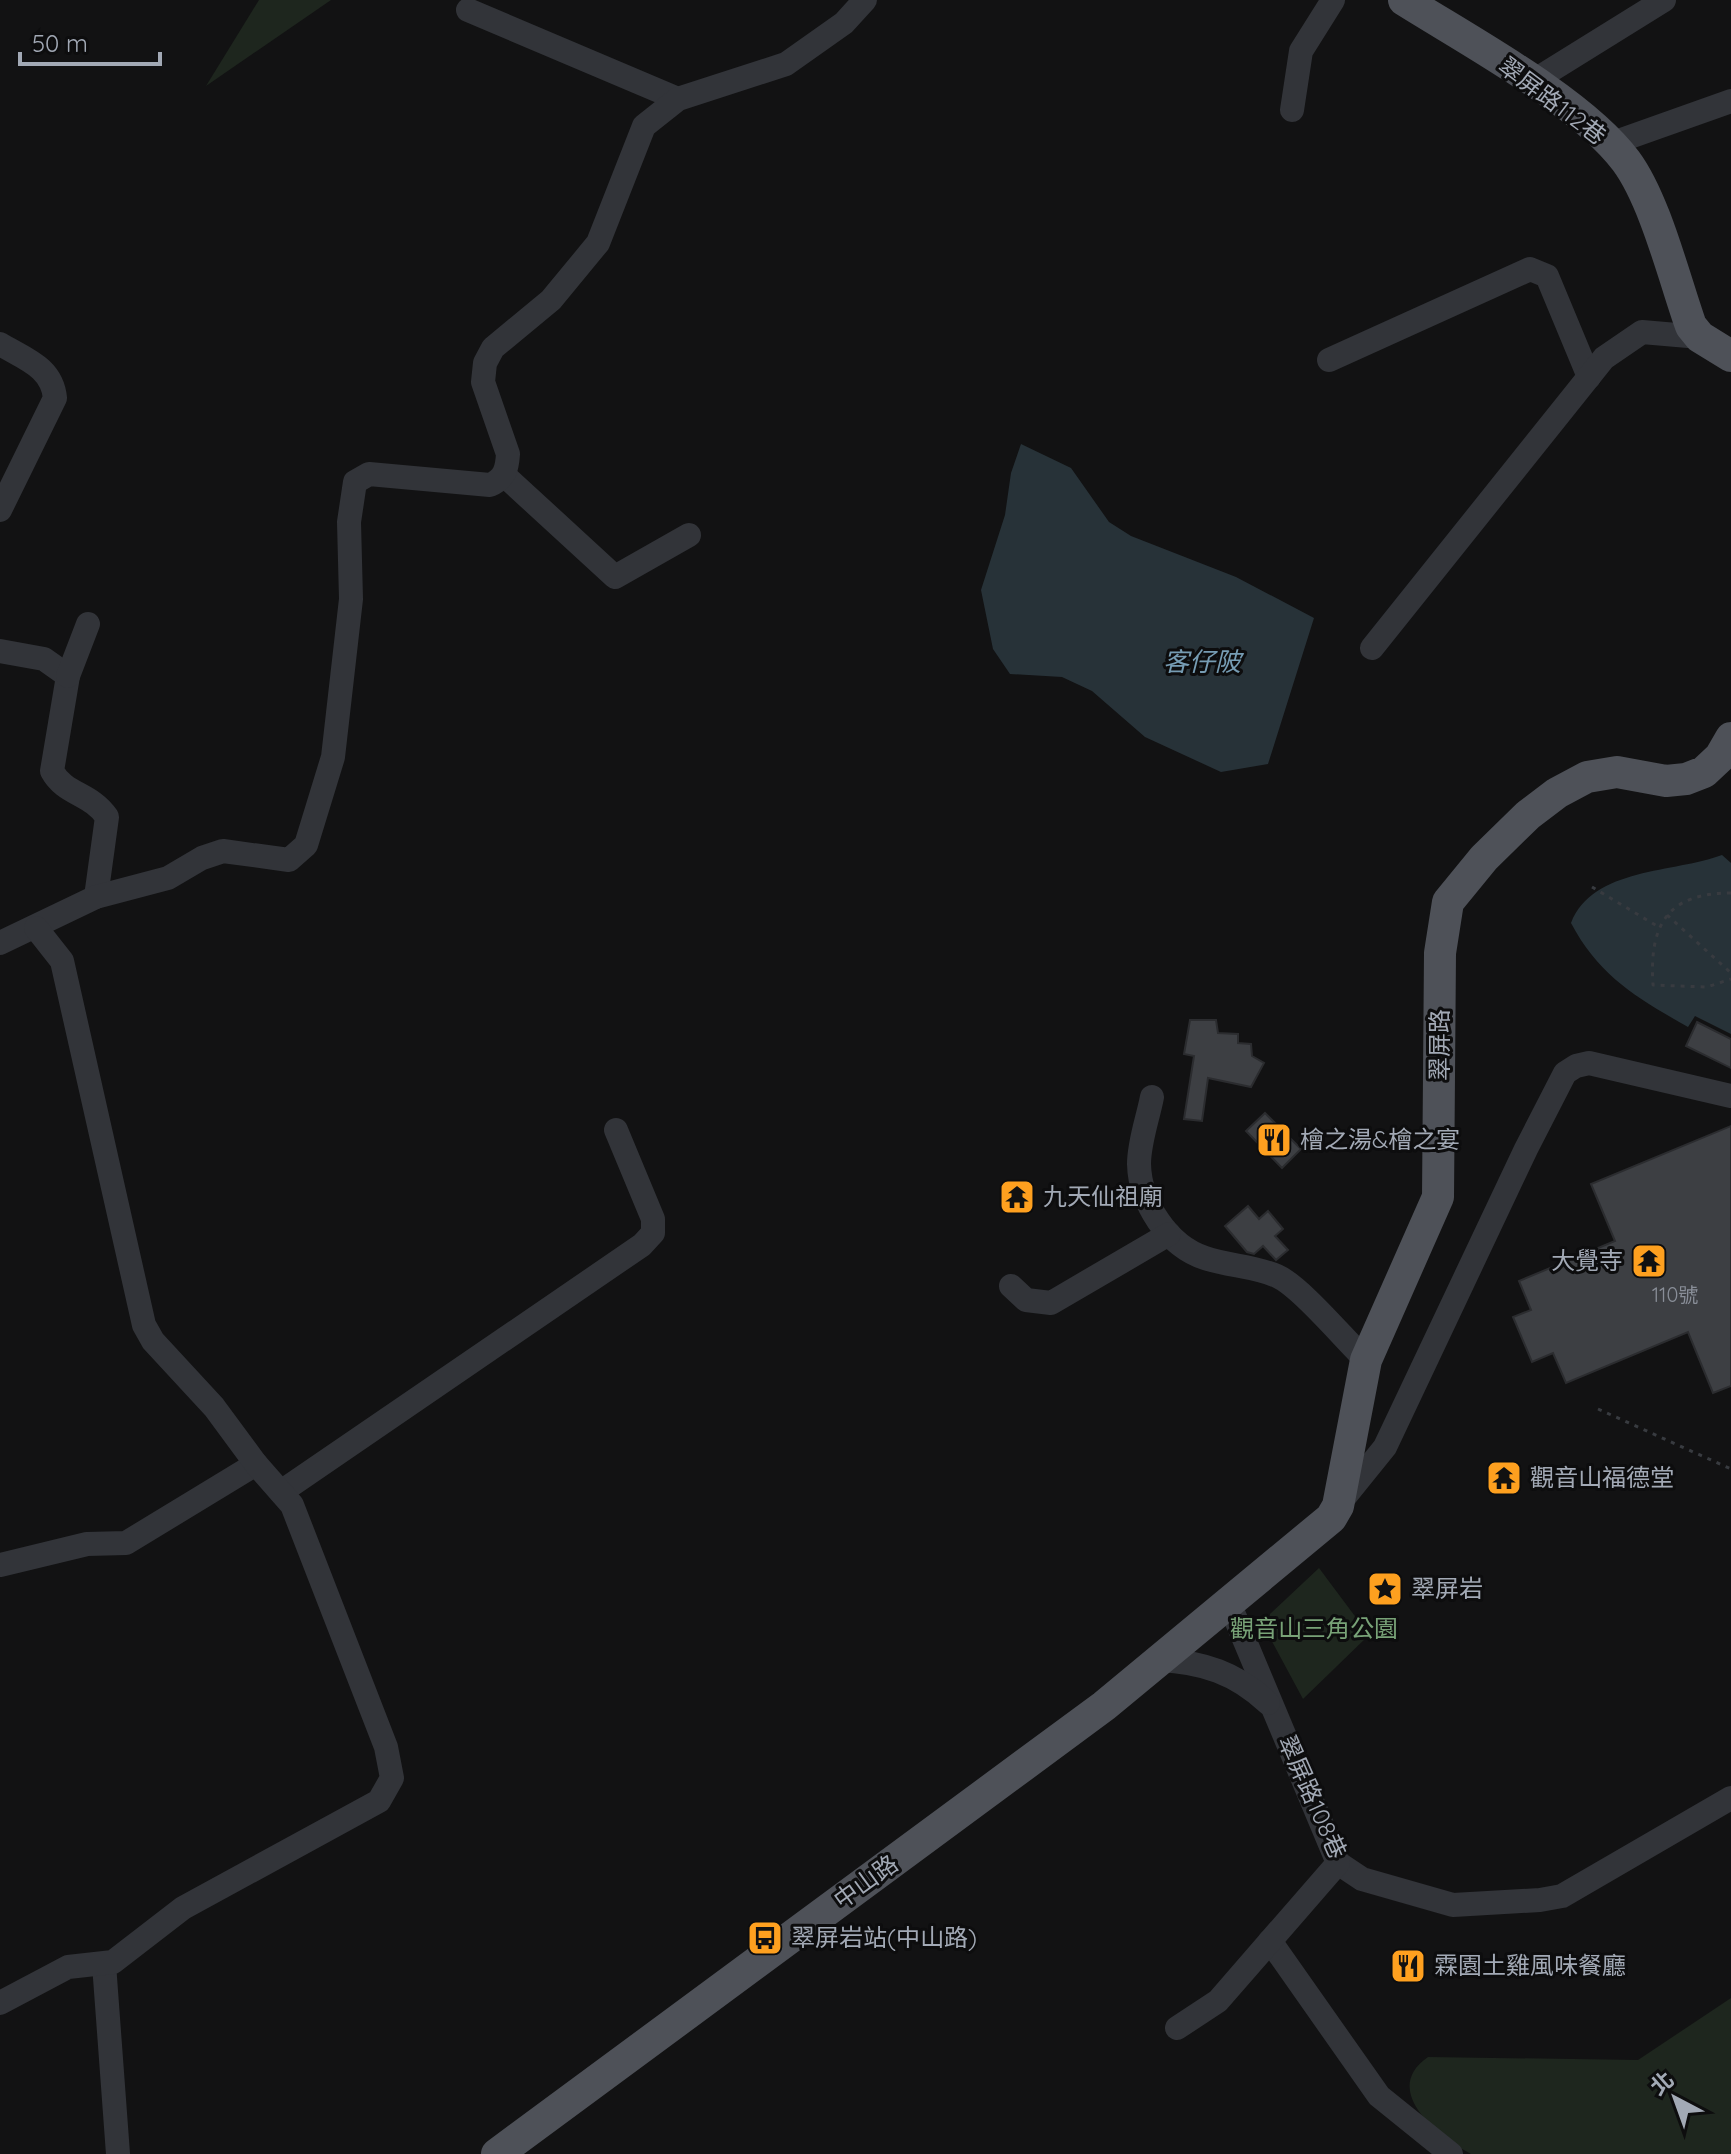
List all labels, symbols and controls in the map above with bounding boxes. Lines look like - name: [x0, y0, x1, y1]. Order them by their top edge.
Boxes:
- scale bar: [20, 16, 160, 66]
- text: 50 m: [32, 28, 88, 58]
- street label: 翠屏路112巷: [1493, 50, 1612, 150]
- water label: 客仔陂: [1163, 645, 1245, 678]
- street label: 翠屏路: [1424, 1009, 1454, 1081]
- restaurant icon: 檜之湯&檜之宴: [1255, 1121, 1293, 1159]
- place label: 檜之湯&檜之宴: [1300, 1124, 1460, 1154]
- temple icon: 九天仙祖廟: [998, 1178, 1036, 1216]
- place label: 九天仙祖廟: [1043, 1181, 1163, 1211]
- temple icon: 大覺寺: [1630, 1242, 1668, 1280]
- place label: 大覺寺: [1551, 1245, 1623, 1275]
- house number: 110號: [1652, 1282, 1698, 1307]
- temple icon: 觀音山福德堂: [1485, 1459, 1523, 1497]
- place label: 觀音山福德堂: [1530, 1462, 1674, 1492]
- place icon: 翠屏岩: [1366, 1570, 1404, 1608]
- place label: 翠屏岩: [1411, 1573, 1483, 1603]
- park label: 觀音山三角公園: [1230, 1613, 1398, 1643]
- street label: 翠屏路108巷: [1272, 1730, 1353, 1863]
- street label: 中山路: [827, 1848, 903, 1914]
- bus stop icon: 翠屏岩站(中山路): [746, 1919, 784, 1957]
- place label: 翠屏岩站(中山路): [791, 1922, 977, 1952]
- restaurant icon: 霖園土雞風味餐廳: [1389, 1947, 1427, 1985]
- place label: 霖園土雞風味餐廳: [1434, 1950, 1626, 1980]
- north arrow: [1635, 2058, 1715, 2138]
- text: 北: [1644, 2065, 1679, 2101]

